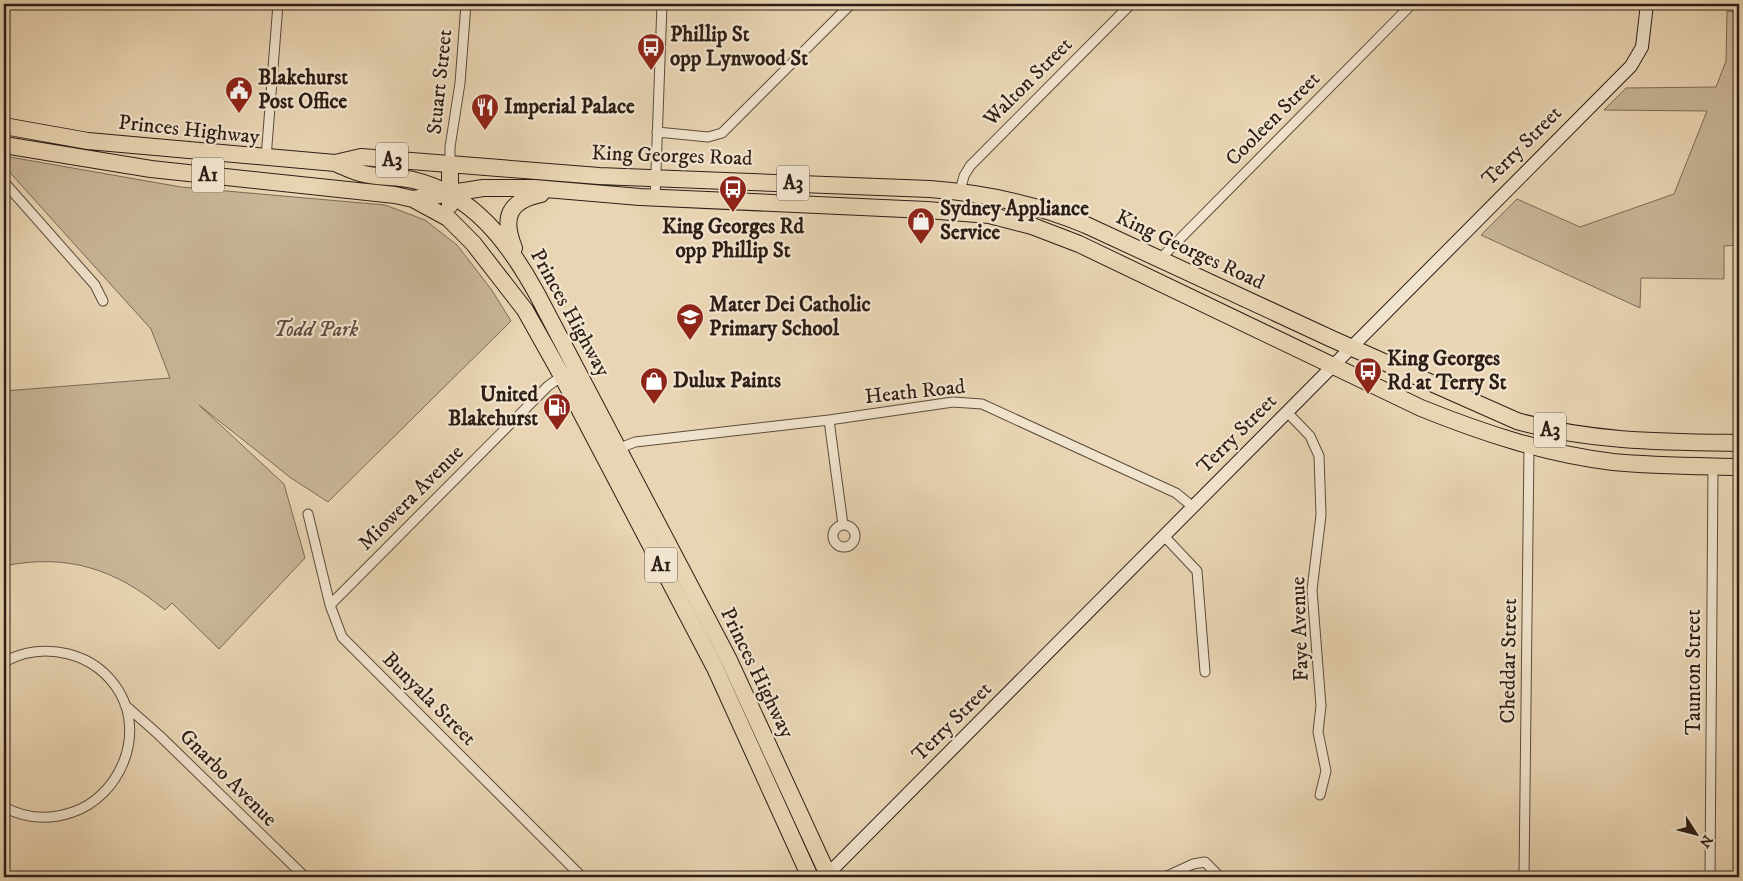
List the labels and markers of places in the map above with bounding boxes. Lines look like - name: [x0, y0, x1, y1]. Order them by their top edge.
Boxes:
- place label: Phillip St opp Lynwood St: [670, 22, 808, 72]
- bus stop icon: Phillip St opp Lynwood St: [636, 32, 666, 71]
- place label: Blakehurst Post Office: [258, 65, 348, 115]
- public building icon: Blakehurst Post Office: [224, 75, 254, 114]
- restaurant icon: Imperial Palace: [470, 92, 500, 131]
- place label: Imperial Palace: [504, 94, 635, 120]
- bus stop icon: King Georges Rd opp Phillip St: [718, 174, 748, 213]
- place label: Sydney Appliance Service: [940, 196, 1089, 246]
- shop icon: Sydney Appliance Service: [906, 206, 936, 245]
- place label: King Georges Rd opp Phillip St: [662, 214, 805, 264]
- place label: Mater Dei Catholic Primary School: [709, 292, 871, 342]
- school or university icon: Mater Dei Catholic Primary School: [675, 302, 705, 341]
- place label: King Georges Rd at Terry St: [1387, 346, 1507, 396]
- bus stop icon: King Georges Rd at Terry St: [1353, 356, 1383, 395]
- shop icon: Dulux Paints: [639, 366, 669, 405]
- place label: Dulux Paints: [673, 368, 781, 394]
- place label: United Blakehurst: [448, 382, 539, 432]
- fuel station icon: United Blakehurst: [542, 392, 572, 431]

